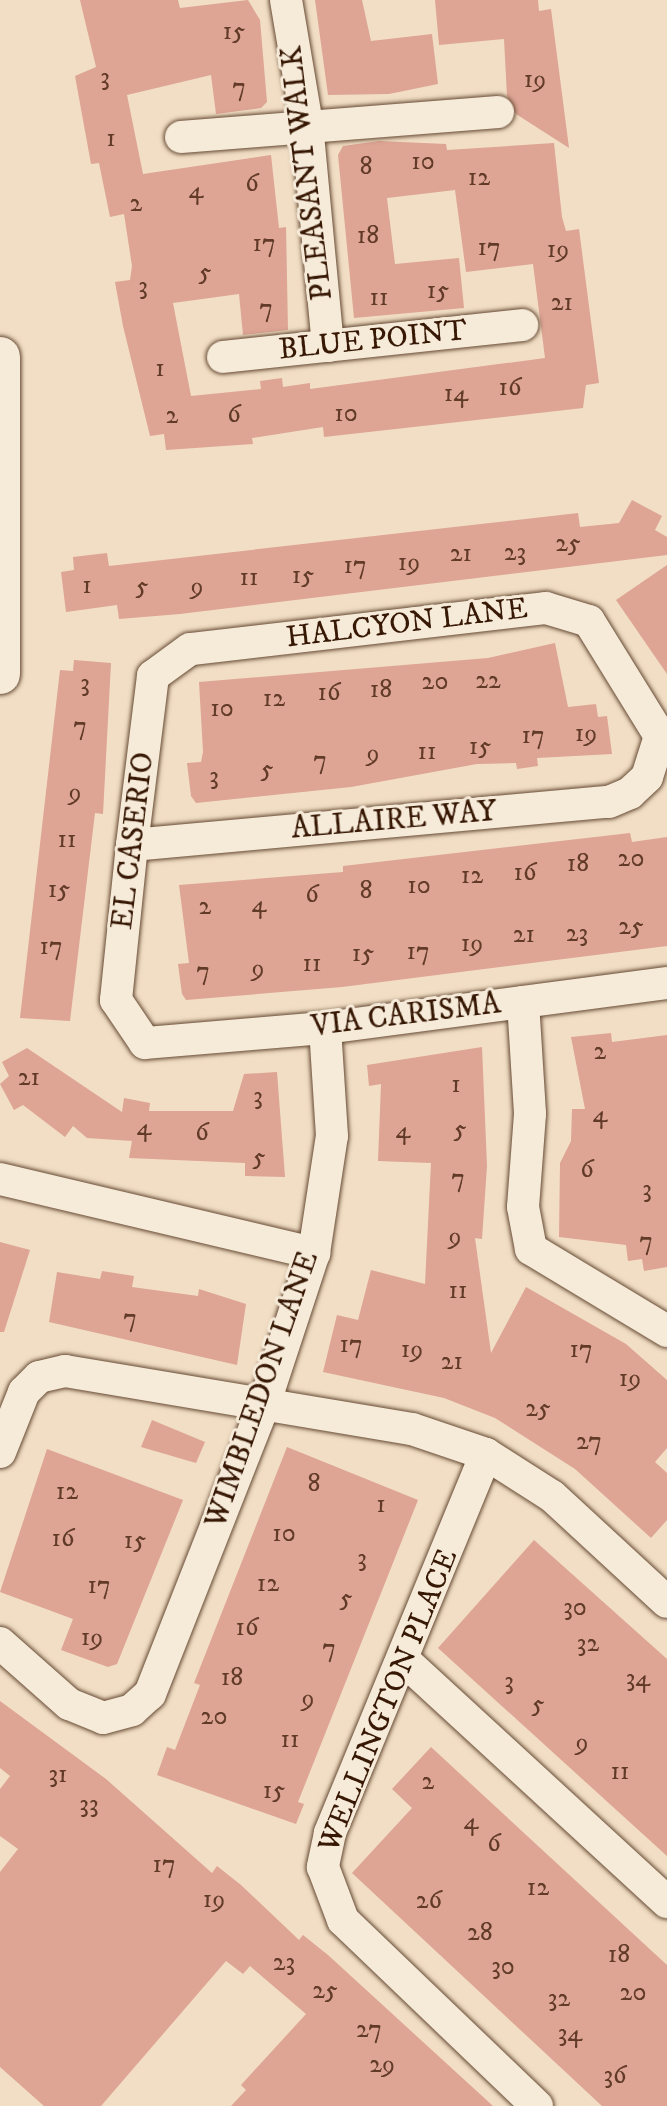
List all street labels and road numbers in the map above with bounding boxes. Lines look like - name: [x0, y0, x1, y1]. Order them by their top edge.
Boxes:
- street label: PLEASANT WALK: [275, 44, 341, 302]
- street label: BLUE POINT: [277, 313, 469, 369]
- street label: HALCYON LANE: [284, 591, 530, 657]
- street label: EL CASERIO: [105, 750, 163, 932]
- street label: ALLAIRE WAY: [290, 794, 498, 848]
- street label: VIA CARISMA: [309, 987, 503, 1045]
- street label: WIMBLEDON LANE: [199, 1247, 327, 1533]
- street label: WELLINGTON PLACE: [312, 1544, 466, 1858]

